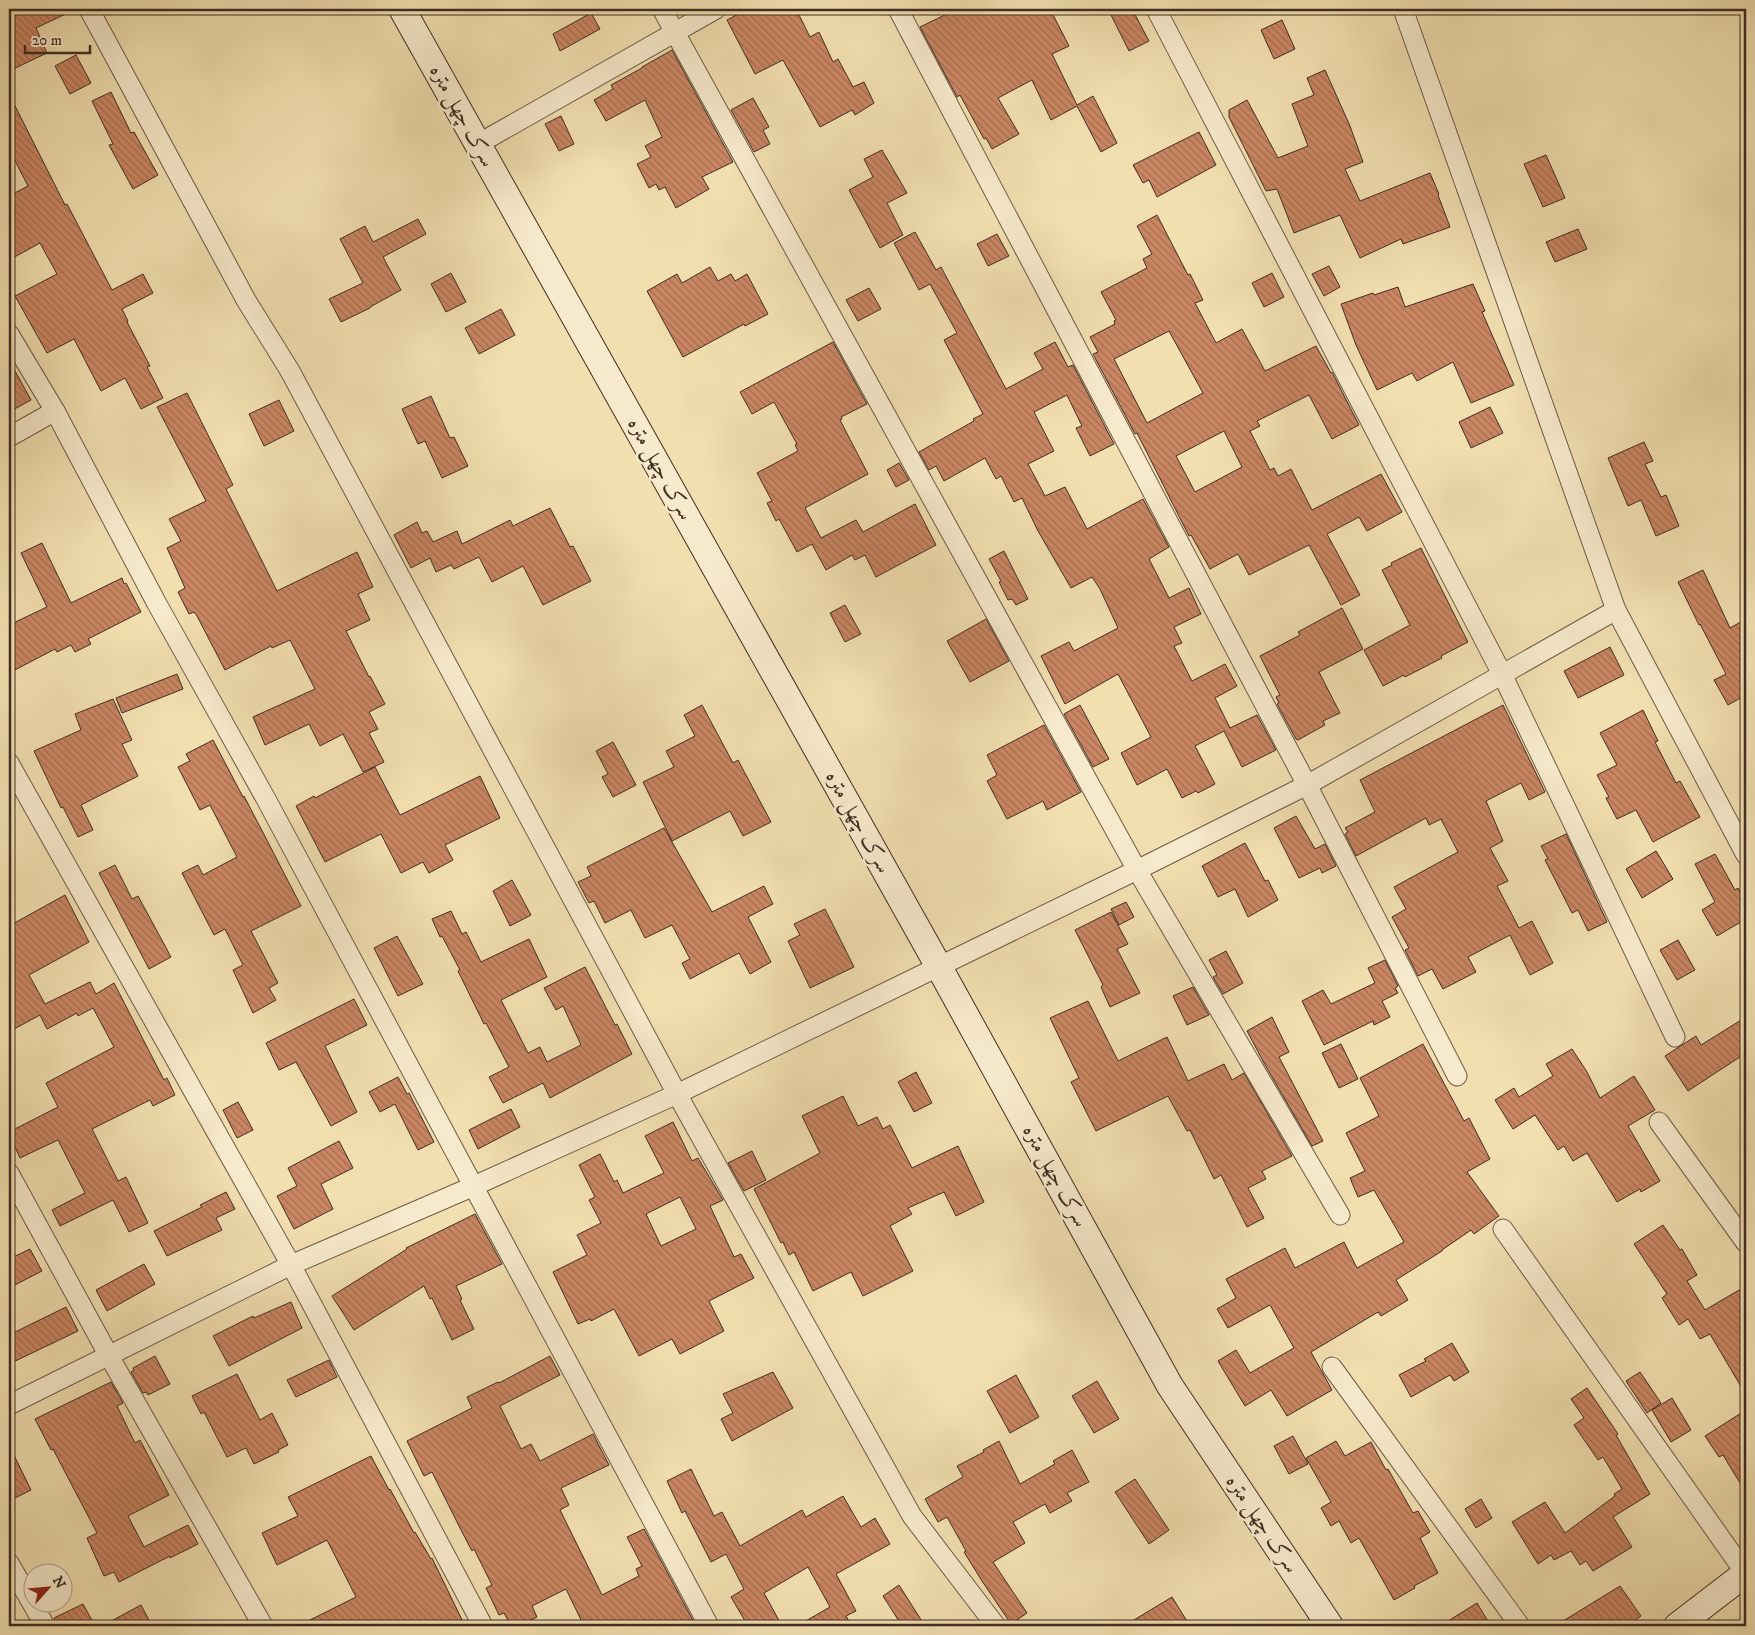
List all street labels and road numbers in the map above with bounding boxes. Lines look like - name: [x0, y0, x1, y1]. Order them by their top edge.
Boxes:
- street label: سرک چهل متره: [422, 60, 501, 172]
- street label: سرک چهل متره: [620, 413, 699, 525]
- street label: سرک چهل متره: [818, 766, 897, 878]
- street label: سرک چهل متره: [1015, 1120, 1094, 1232]
- street label: سرک چهل متره: [1219, 1470, 1304, 1579]

